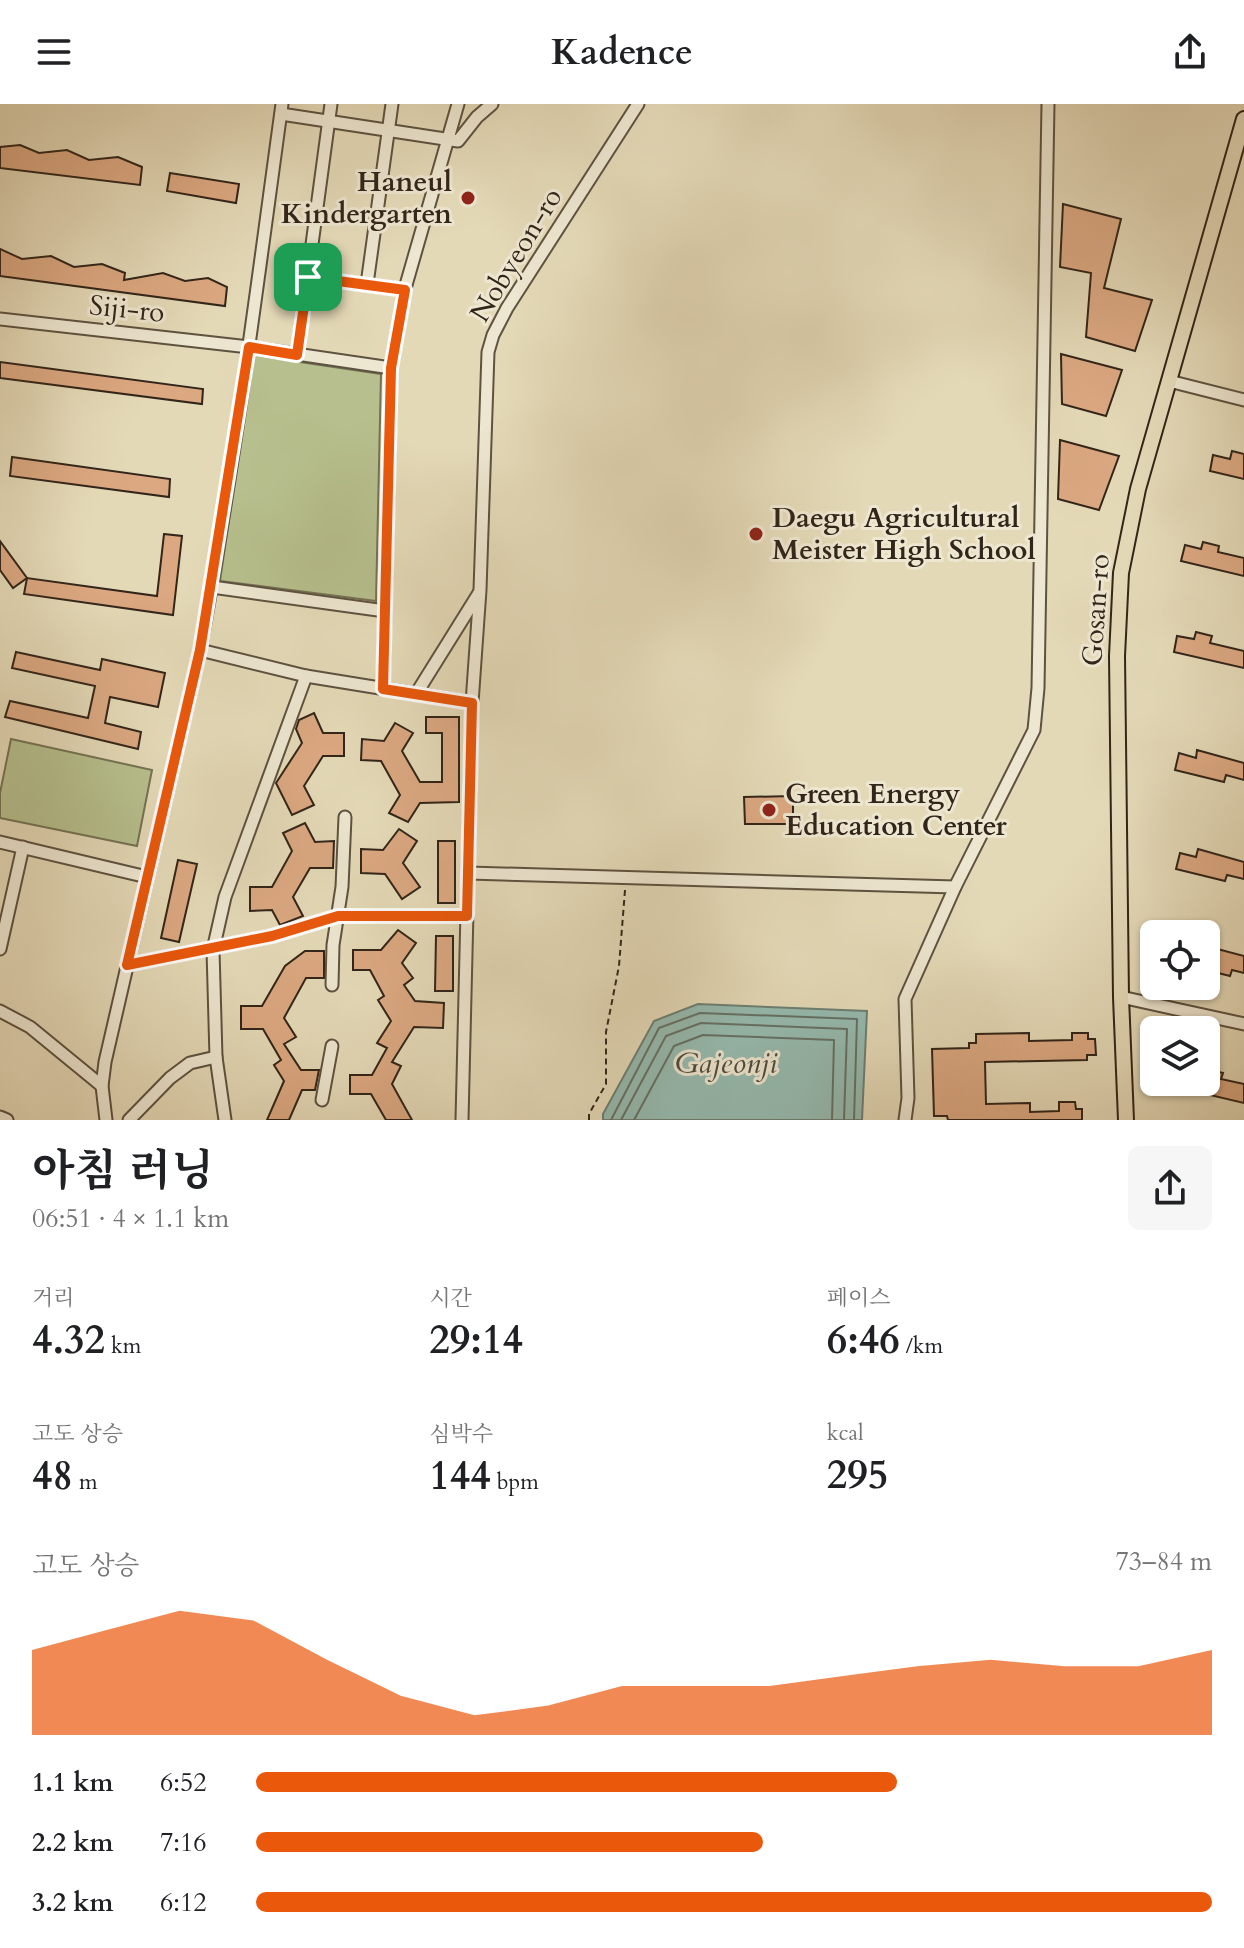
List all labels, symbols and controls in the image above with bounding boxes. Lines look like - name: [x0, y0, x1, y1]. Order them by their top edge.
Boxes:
- text: Kadence: [551, 28, 693, 77]
- icon: menu: [32, 30, 76, 74]
- icon: share: [1168, 30, 1212, 74]
- place label: Haneul Kindergarten: [281, 163, 452, 233]
- street label: Nobyeon-ro: [461, 181, 571, 329]
- marker: Haneul Kindergarten: [459, 189, 477, 207]
- pin: [274, 243, 342, 311]
- icon: arrive: [286, 255, 330, 299]
- street label: Siji-ro: [87, 286, 167, 332]
- place label: Daegu Agricultural Meister High School: [772, 499, 1036, 569]
- marker: Daegu Agricultural Meister High School: [747, 525, 765, 543]
- street label: Gosan-ro: [1073, 553, 1119, 667]
- place label: Green Energy Education Center: [785, 775, 1008, 845]
- marker: Green Energy Education Center: [760, 801, 778, 819]
- map controls: [1140, 920, 1220, 1096]
- button: locate: [1140, 920, 1220, 1000]
- button: layers: [1140, 1016, 1220, 1096]
- water label: Gajeonji: [675, 1043, 778, 1084]
- text: 아침 러닝: [32, 1141, 214, 1201]
- button: share: [1128, 1146, 1212, 1230]
- text: 06:51 · 4 × 1.1 km: [32, 1201, 229, 1236]
- text: 거리: [32, 1283, 75, 1313]
- text: 시간: [429, 1283, 472, 1313]
- text: 페이스: [827, 1283, 890, 1313]
- text: 4.32: [32, 1313, 105, 1368]
- text: 29:14: [429, 1313, 523, 1368]
- text: 6:46: [827, 1313, 900, 1368]
- text: km: [105, 1331, 141, 1361]
- text: /km: [900, 1331, 943, 1361]
- text: kcal: [827, 1418, 864, 1448]
- text: 고도 상승: [32, 1419, 123, 1449]
- text: 심박수: [429, 1419, 493, 1449]
- text: 295: [827, 1448, 888, 1503]
- text: 48: [32, 1449, 73, 1504]
- text: 144: [429, 1449, 491, 1504]
- text: m: [73, 1467, 98, 1497]
- text: bpm: [491, 1467, 539, 1497]
- text: 73–84 m: [1115, 1544, 1212, 1579]
- text: 고도 상승: [32, 1548, 139, 1583]
- text: 1.1 km: [32, 1765, 113, 1800]
- text: 6:52: [160, 1765, 207, 1800]
- text: 2.2 km: [32, 1825, 113, 1860]
- text: 7:16: [160, 1825, 207, 1860]
- text: 3.2 km: [32, 1885, 113, 1920]
- text: 6:12: [160, 1885, 207, 1920]

